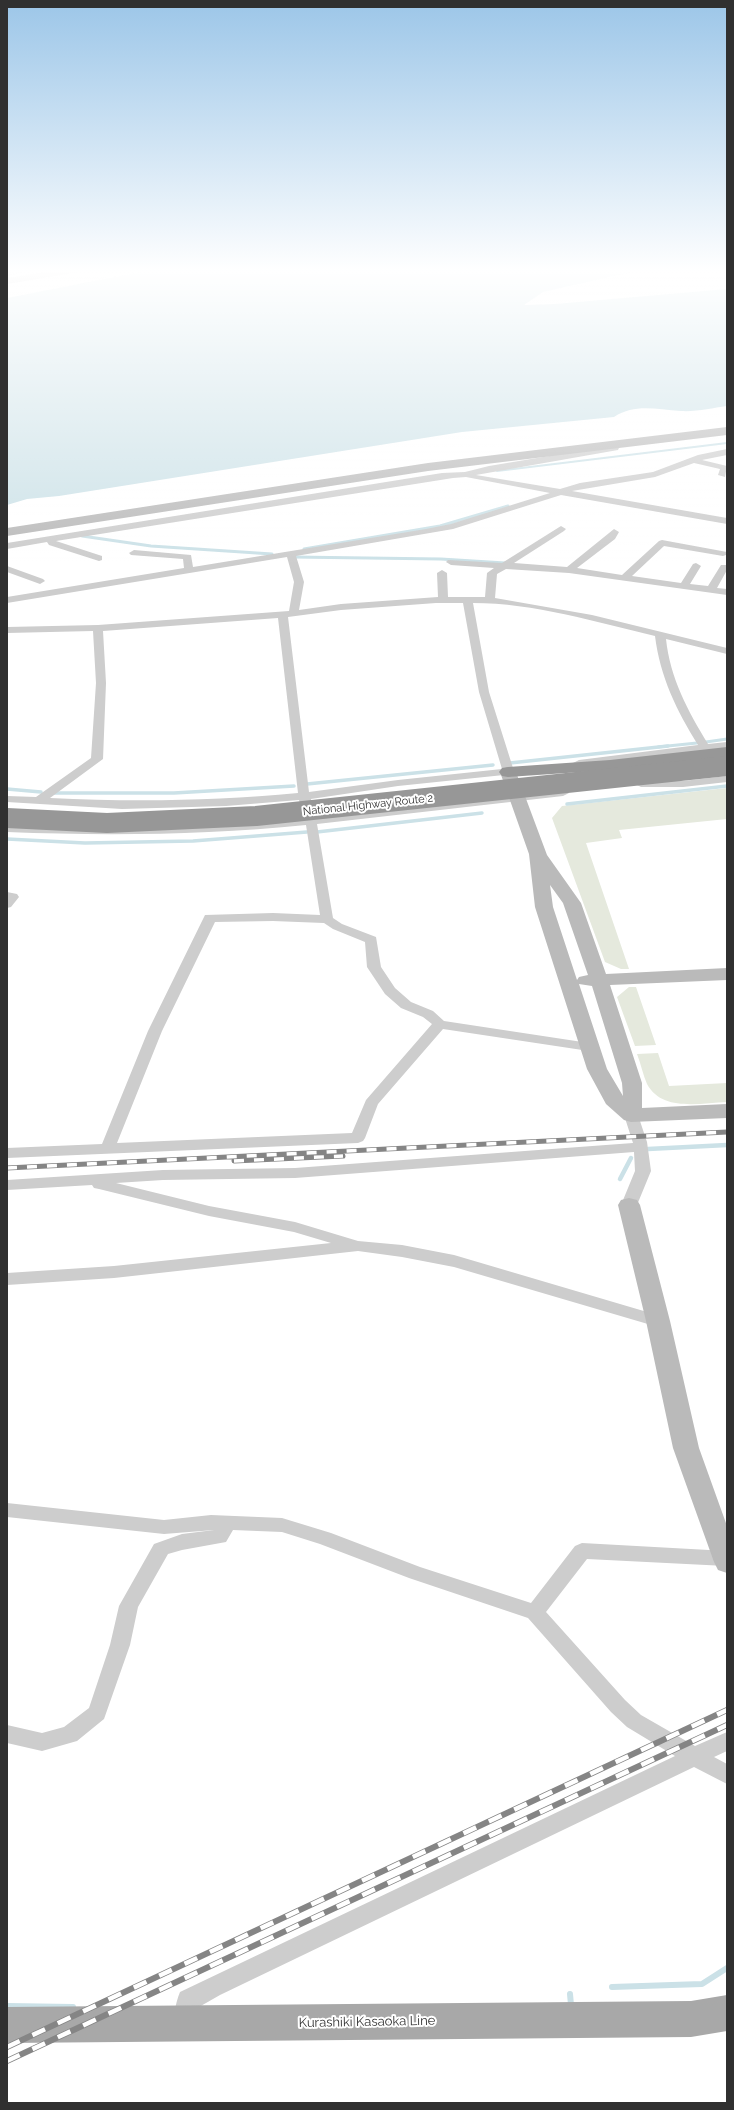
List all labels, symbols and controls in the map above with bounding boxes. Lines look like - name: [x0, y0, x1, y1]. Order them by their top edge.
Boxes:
- street label: National Highway Route 2: [302, 792, 434, 818]
- street label: Kurashiki Kasaoka Line: [299, 2013, 435, 2031]

